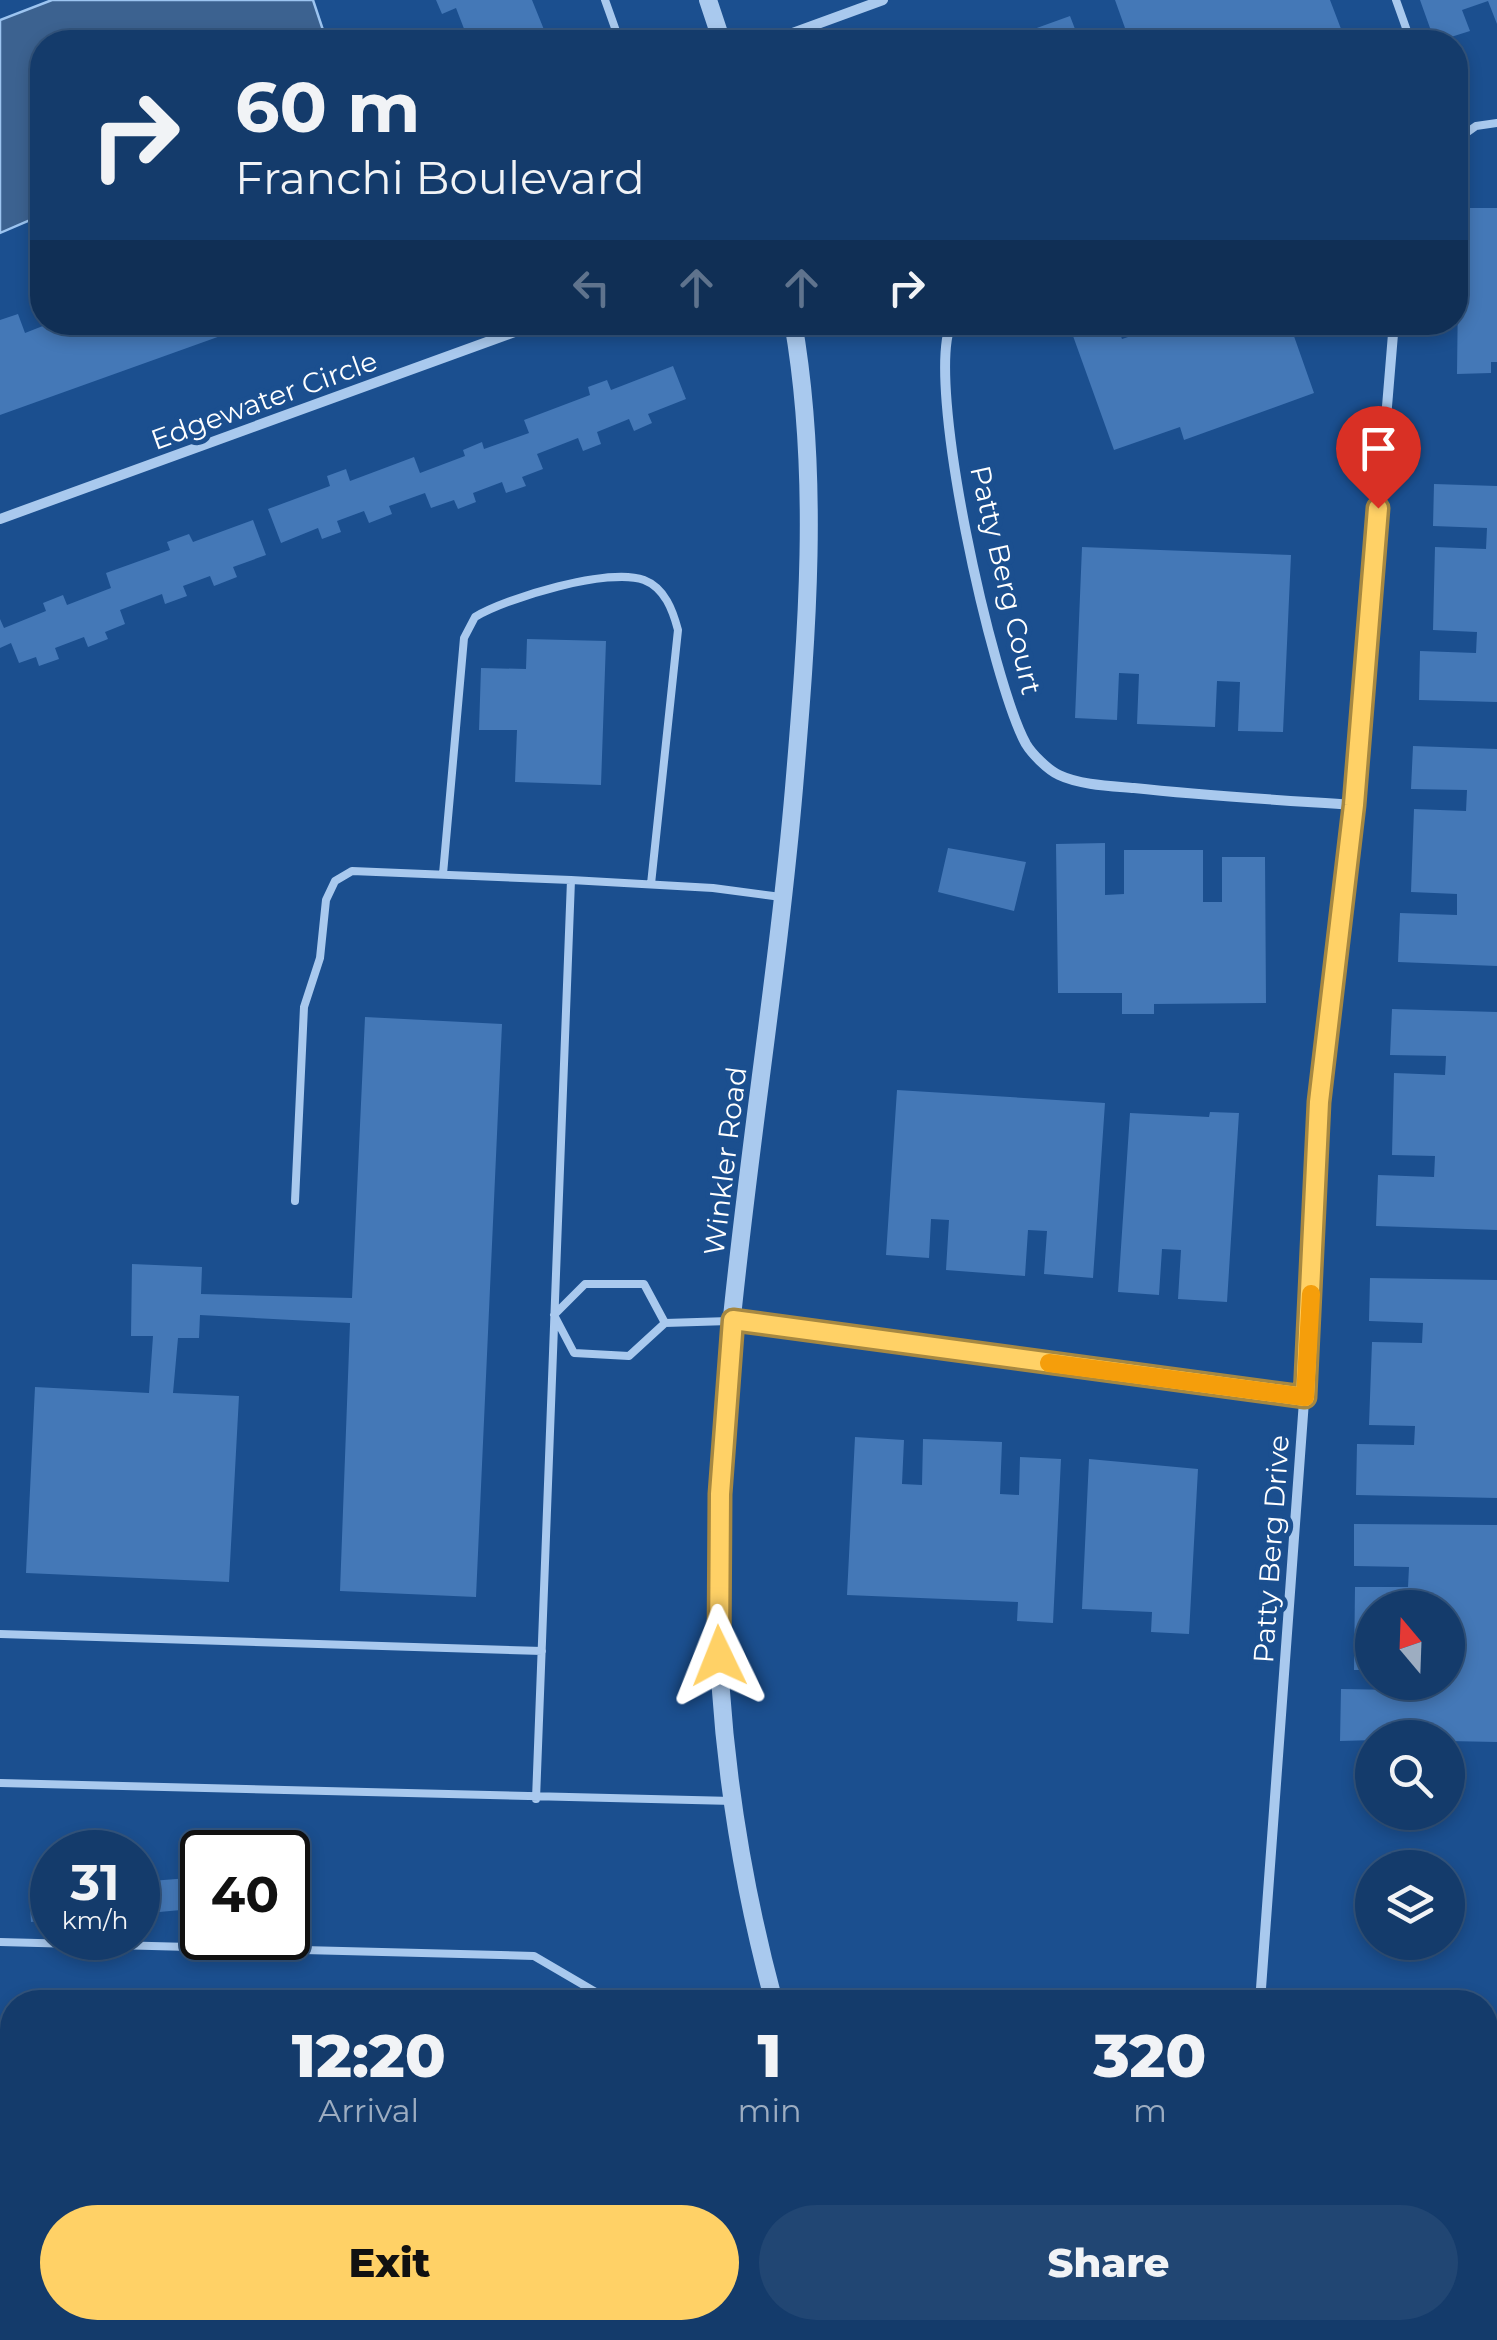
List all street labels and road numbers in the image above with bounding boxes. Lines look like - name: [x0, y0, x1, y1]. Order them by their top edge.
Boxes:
- street label: Edgewater Circle: [146, 343, 382, 457]
- street label: Patty Berg Court: [963, 462, 1049, 698]
- street label: Winkler Road: [697, 1065, 753, 1257]
- street label: Patty Berg Drive: [1246, 1434, 1296, 1664]

